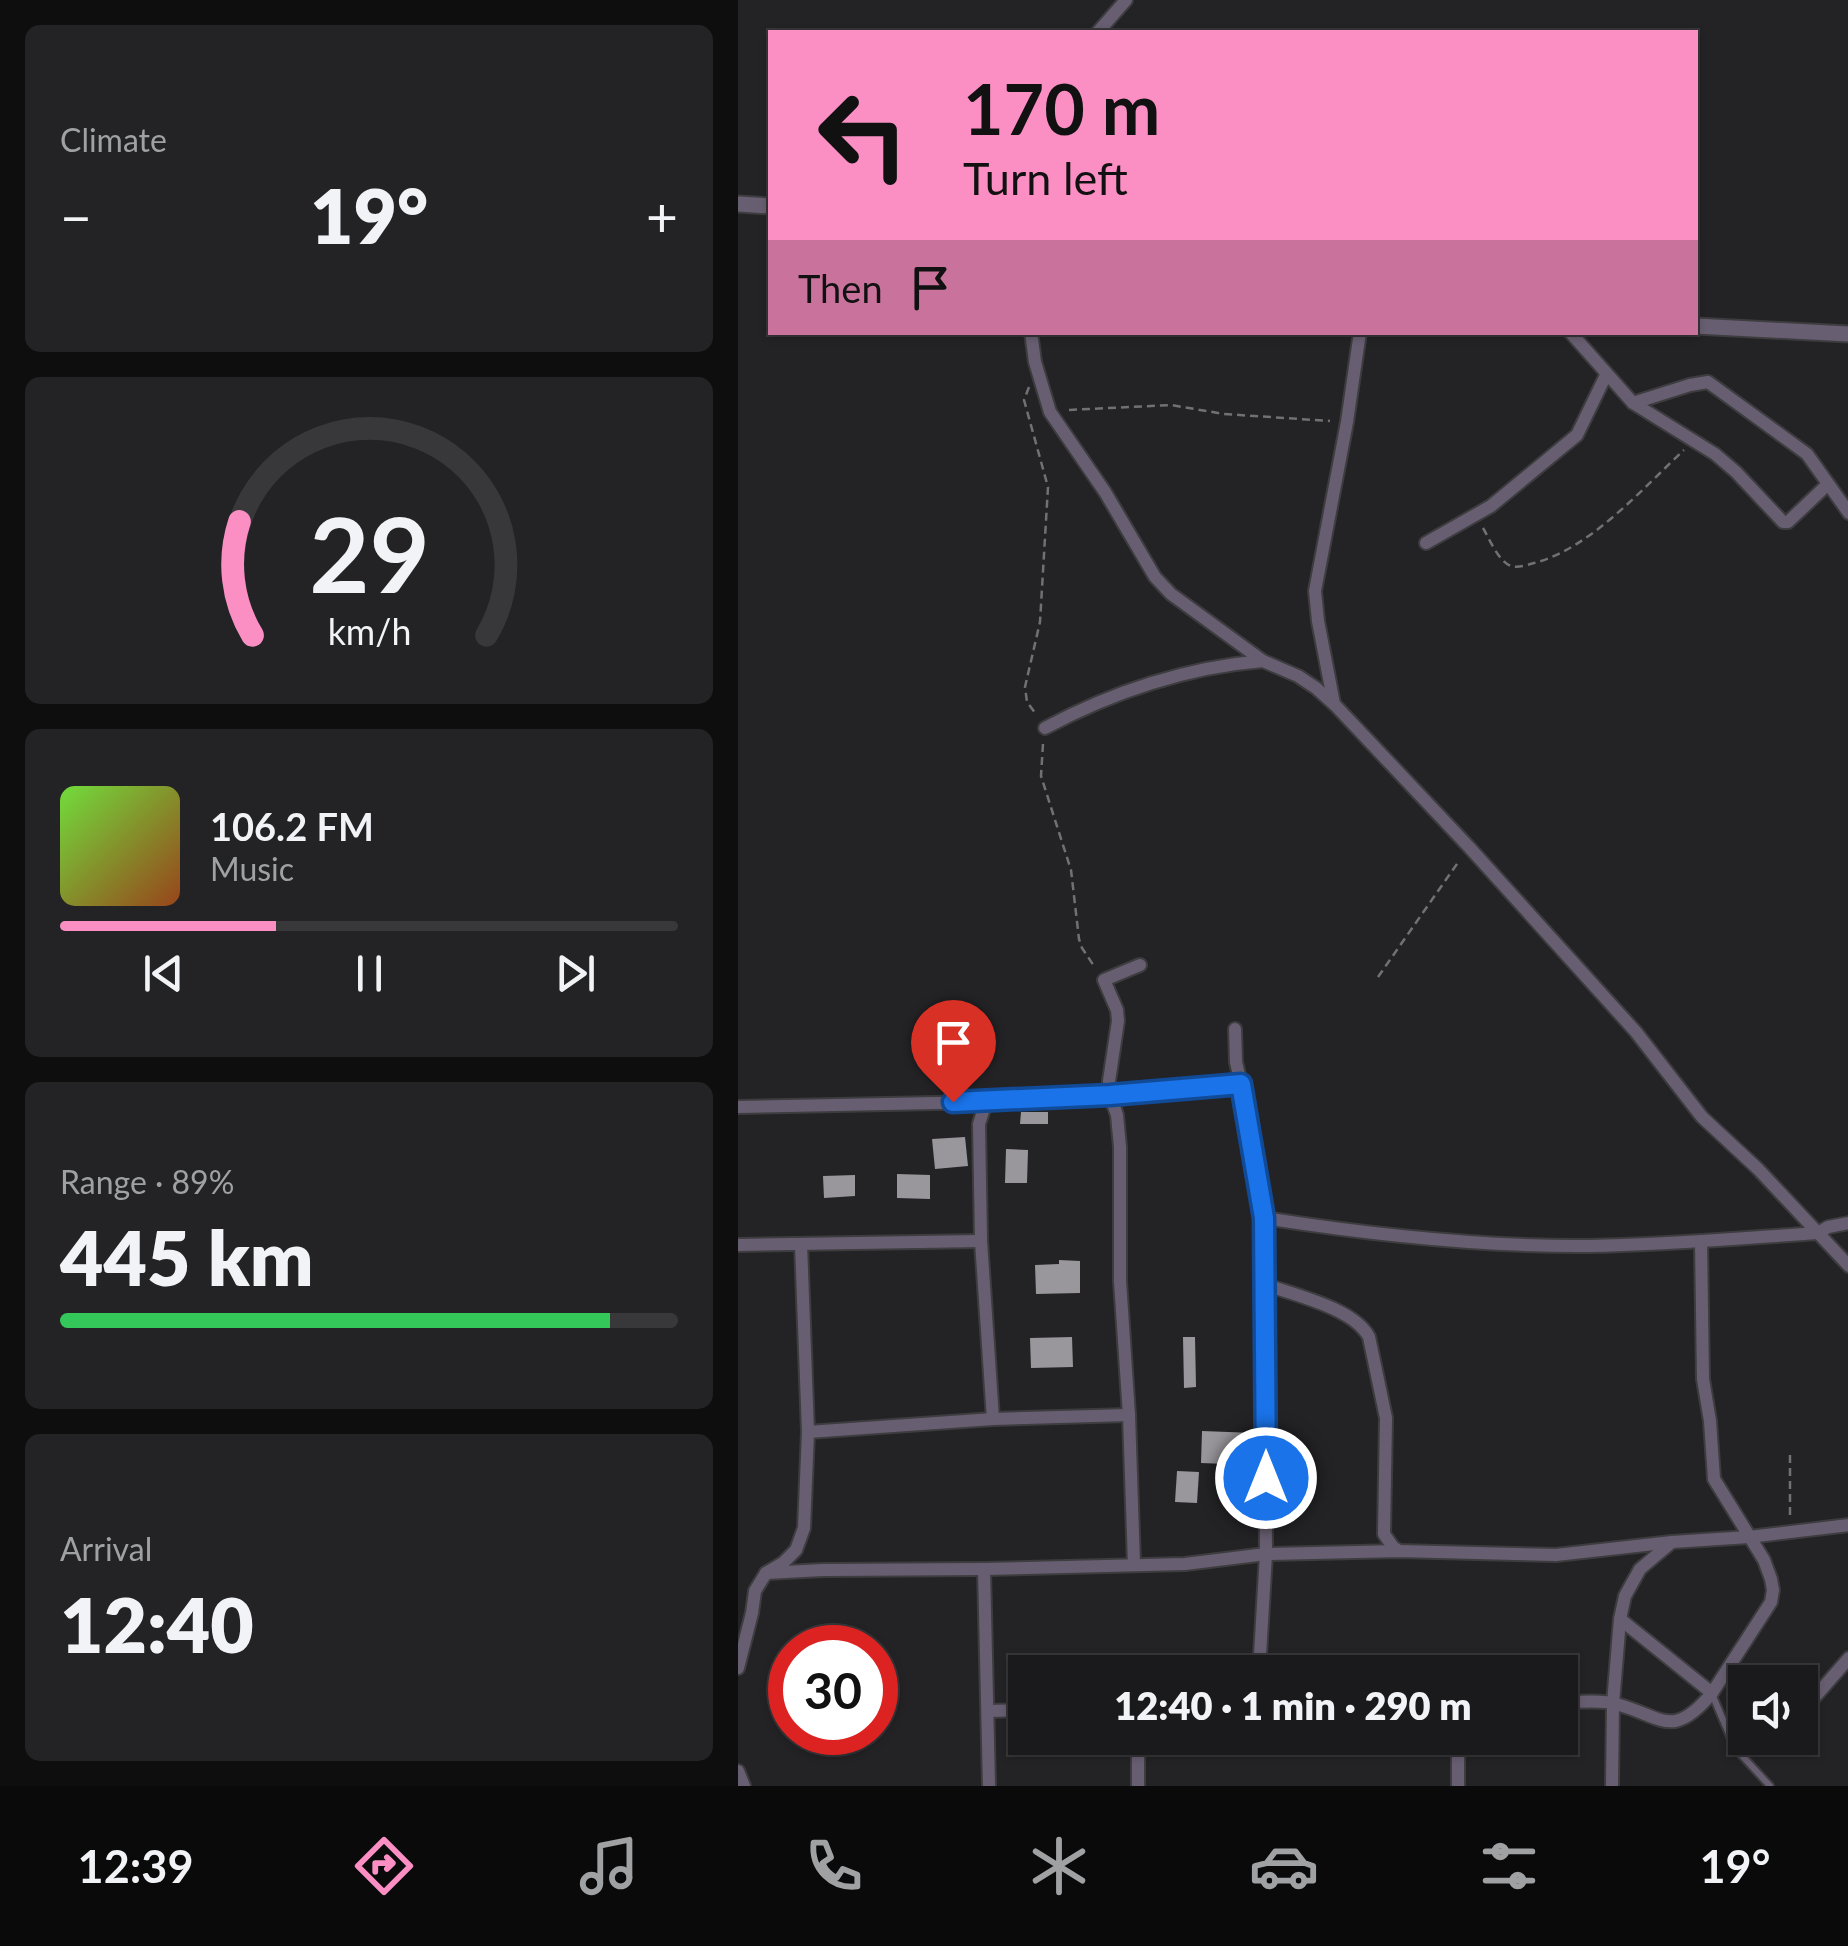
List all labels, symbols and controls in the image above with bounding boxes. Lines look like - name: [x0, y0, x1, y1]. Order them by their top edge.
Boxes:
- text: 170 m: [963, 66, 1160, 150]
- icon: left: [798, 70, 928, 200]
- text: Climate: [60, 120, 167, 159]
- text: Turn left: [963, 151, 1128, 205]
- text: 19°: [310, 170, 428, 260]
- text: −: [60, 183, 92, 249]
- text: +: [646, 183, 678, 249]
- icon: arrive: [903, 260, 958, 315]
- text: Then: [798, 265, 883, 311]
- text: 29: [309, 490, 429, 615]
- text: km/h: [327, 610, 411, 653]
- text: 106.2 FM: [210, 803, 374, 849]
- text: Music: [210, 849, 294, 888]
- icon: previous: [136, 946, 191, 1001]
- icon: pause: [342, 946, 397, 1001]
- icon: next: [548, 946, 603, 1001]
- pin: [911, 1000, 996, 1103]
- icon: arrive: [926, 1015, 981, 1070]
- text: Range · 89%: [60, 1162, 234, 1201]
- text: 445 km: [60, 1212, 314, 1302]
- position arrow: [1214, 1426, 1318, 1530]
- text: Arrival: [60, 1529, 152, 1568]
- text: 12:40: [60, 1579, 254, 1669]
- speed limit sign: 30: [768, 1625, 898, 1755]
- map controls: [1728, 1665, 1818, 1755]
- button: sound: [1728, 1665, 1818, 1755]
- text: 12:40 · 1 min · 290 m: [1114, 1682, 1472, 1728]
- icon: directions: [349, 1831, 419, 1901]
- icon: music: [574, 1831, 644, 1901]
- icon: phone: [799, 1831, 869, 1901]
- icon: climate: [1024, 1831, 1094, 1901]
- icon: car: [1249, 1831, 1319, 1901]
- icon: filters: [1474, 1831, 1544, 1901]
- text: 12:39: [78, 1839, 194, 1893]
- text: 19°: [1699, 1839, 1770, 1893]

